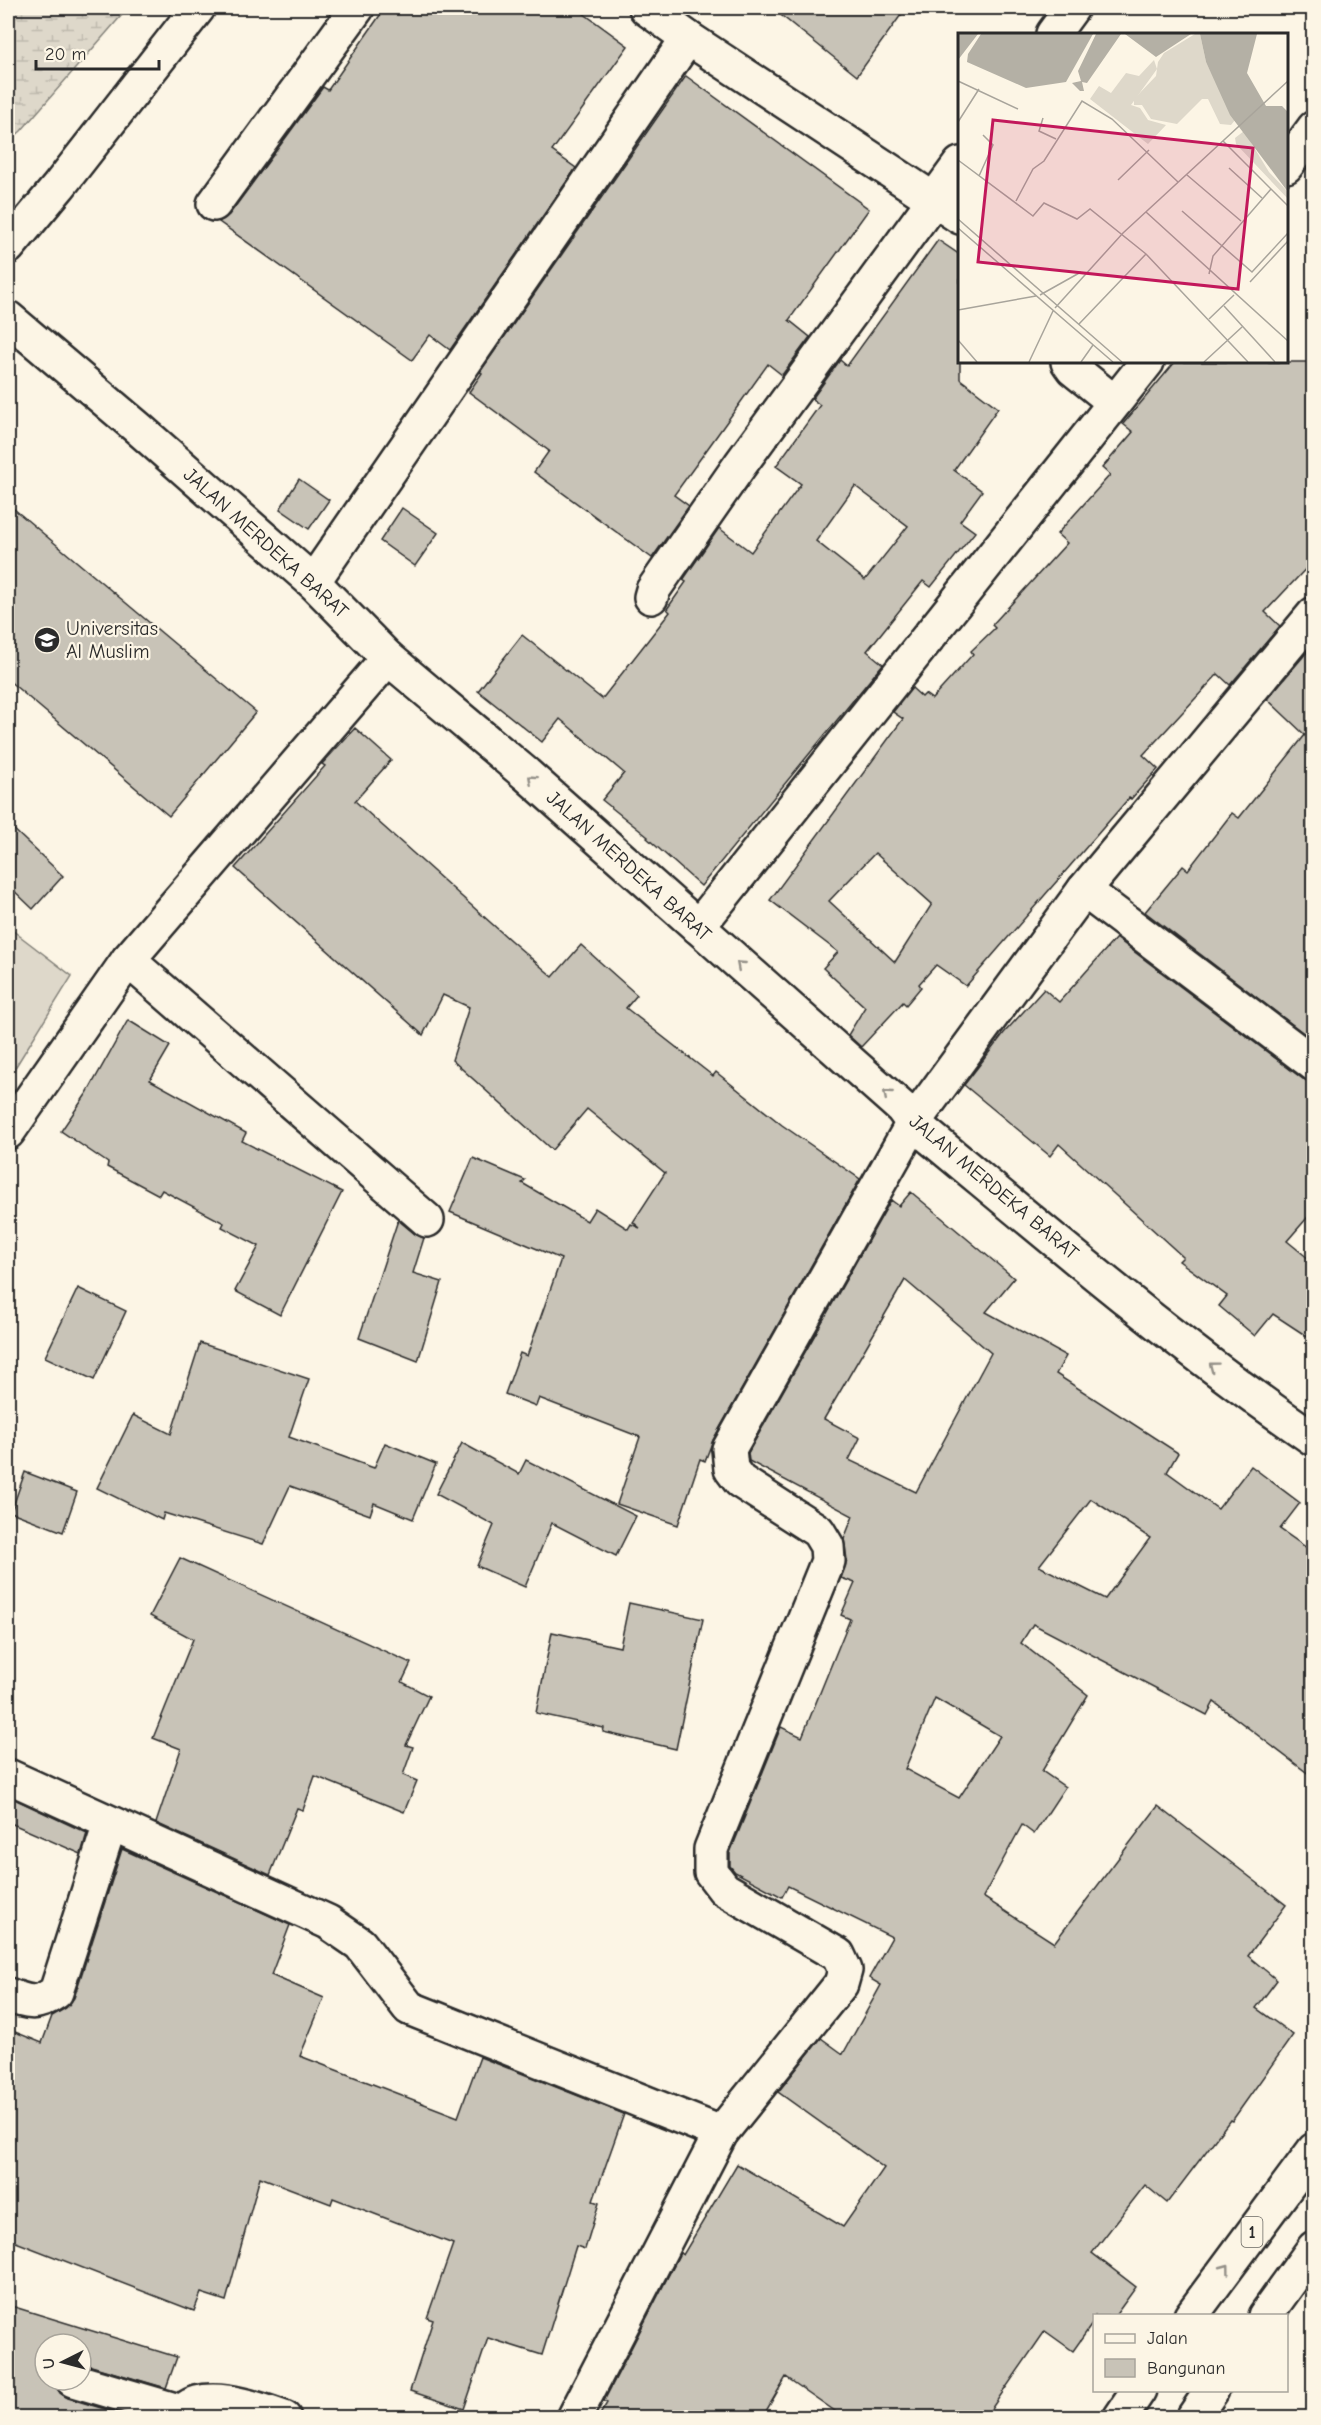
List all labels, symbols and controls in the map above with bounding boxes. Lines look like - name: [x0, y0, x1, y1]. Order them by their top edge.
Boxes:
- scale bar: [36, 33, 159, 71]
- inset map: [958, 33, 1288, 363]
- text: 20 m: [45, 44, 86, 65]
- street label: JALAN MERDEKA BARAT: [179, 463, 353, 623]
- place label: Universitas Al Muslim: [66, 617, 158, 663]
- school or university icon: Universitas Al Muslim: [32, 625, 62, 655]
- one-way arrow: [528, 775, 539, 786]
- street label: JALAN MERDEKA BARAT: [542, 786, 716, 946]
- one-way arrow: [736, 961, 747, 972]
- one-way arrow: [883, 1090, 894, 1101]
- street label: JALAN MERDEKA BARAT: [905, 1110, 1084, 1265]
- one-way arrow: [1209, 1363, 1220, 1374]
- road number: 1: [1242, 2217, 1262, 2247]
- one-way arrow: [1218, 2264, 1229, 2275]
- legend: [1093, 2314, 1288, 2392]
- text: Jalan: [1147, 2328, 1188, 2349]
- north arrow: [33, 2332, 93, 2392]
- text: U: [40, 2357, 59, 2370]
- text: Bangunan: [1147, 2358, 1225, 2379]

